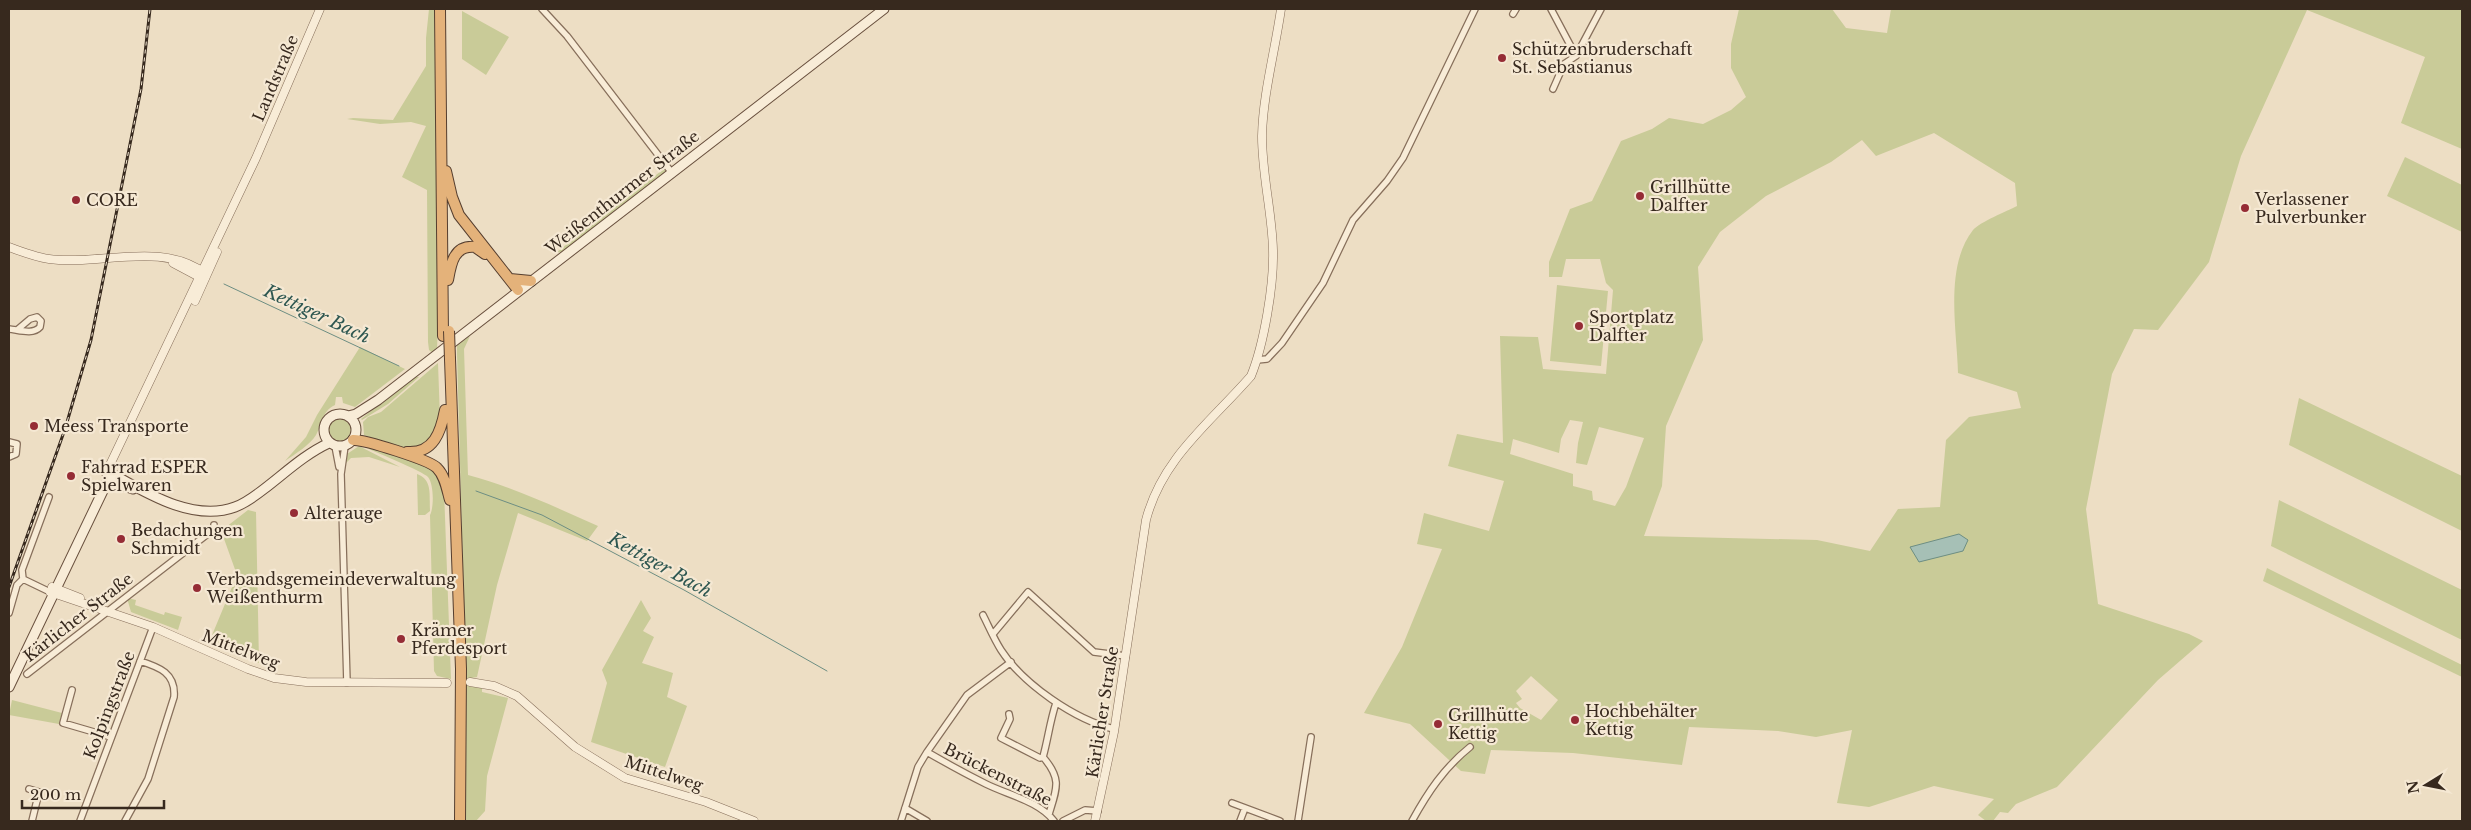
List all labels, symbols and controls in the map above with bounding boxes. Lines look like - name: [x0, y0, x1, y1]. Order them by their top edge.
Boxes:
- street label: Landstraße: [248, 32, 302, 124]
- place label: Schützenbruderschaft St. Sebastianus: [1512, 39, 1693, 77]
- marker: Schützenbruderschaft St. Sebastianus: [1496, 52, 1508, 64]
- street label: Weißenthurmer Straße: [540, 126, 703, 259]
- place label: Grillhütte Dalfter: [1650, 177, 1730, 215]
- place label: Verlassener Pulverbunker: [2254, 189, 2367, 227]
- place label: CORE: [86, 190, 138, 210]
- marker: Grillhütte Dalfter: [1634, 190, 1646, 202]
- marker: CORE: [70, 194, 82, 206]
- marker: Verlassener Pulverbunker: [2239, 202, 2251, 214]
- water label: Kettiger Bach: [260, 279, 373, 348]
- place label: Sportplatz Dalfter: [1589, 307, 1674, 345]
- marker: Sportplatz Dalfter: [1573, 320, 1585, 332]
- place label: Meess Transporte: [44, 416, 189, 436]
- marker: Meess Transporte: [28, 420, 40, 432]
- place label: Fahrrad ESPER Spielwaren: [81, 457, 209, 495]
- marker: Fahrrad ESPER Spielwaren: [65, 470, 77, 482]
- place label: Alterauge: [303, 503, 383, 523]
- marker: Alterauge: [288, 507, 300, 519]
- place label: Bedachungen Schmidt: [131, 520, 243, 558]
- water label: Kettiger Bach: [604, 527, 715, 602]
- marker: Bedachungen Schmidt: [115, 533, 127, 545]
- street label: Kärlicher Straße: [19, 568, 137, 666]
- place label: Verbandsgemeindeverwaltung Weißenthurm: [206, 569, 456, 607]
- marker: Verbandsgemeindeverwaltung Weißenthurm: [191, 582, 203, 594]
- place label: Krämer Pferdesport: [411, 620, 507, 658]
- street label: Mittelweg: [199, 625, 283, 673]
- marker: Krämer Pferdesport: [395, 633, 407, 645]
- street label: Kärlicher Straße: [1082, 645, 1122, 779]
- street label: Kolpingstraße: [79, 648, 139, 762]
- place label: Hochbehälter Kettig: [1585, 701, 1697, 739]
- place label: Grillhütte Kettig: [1448, 705, 1528, 743]
- marker: Hochbehälter Kettig: [1569, 714, 1581, 726]
- marker: Grillhütte Kettig: [1432, 718, 1444, 730]
- street label: Brückenstraße: [941, 738, 1055, 810]
- street label: Mittelweg: [622, 751, 706, 795]
- north arrow: [2401, 760, 2451, 810]
- scale bar: [22, 778, 165, 810]
- text: N: [2403, 779, 2423, 795]
- text: 200 m: [30, 785, 81, 804]

